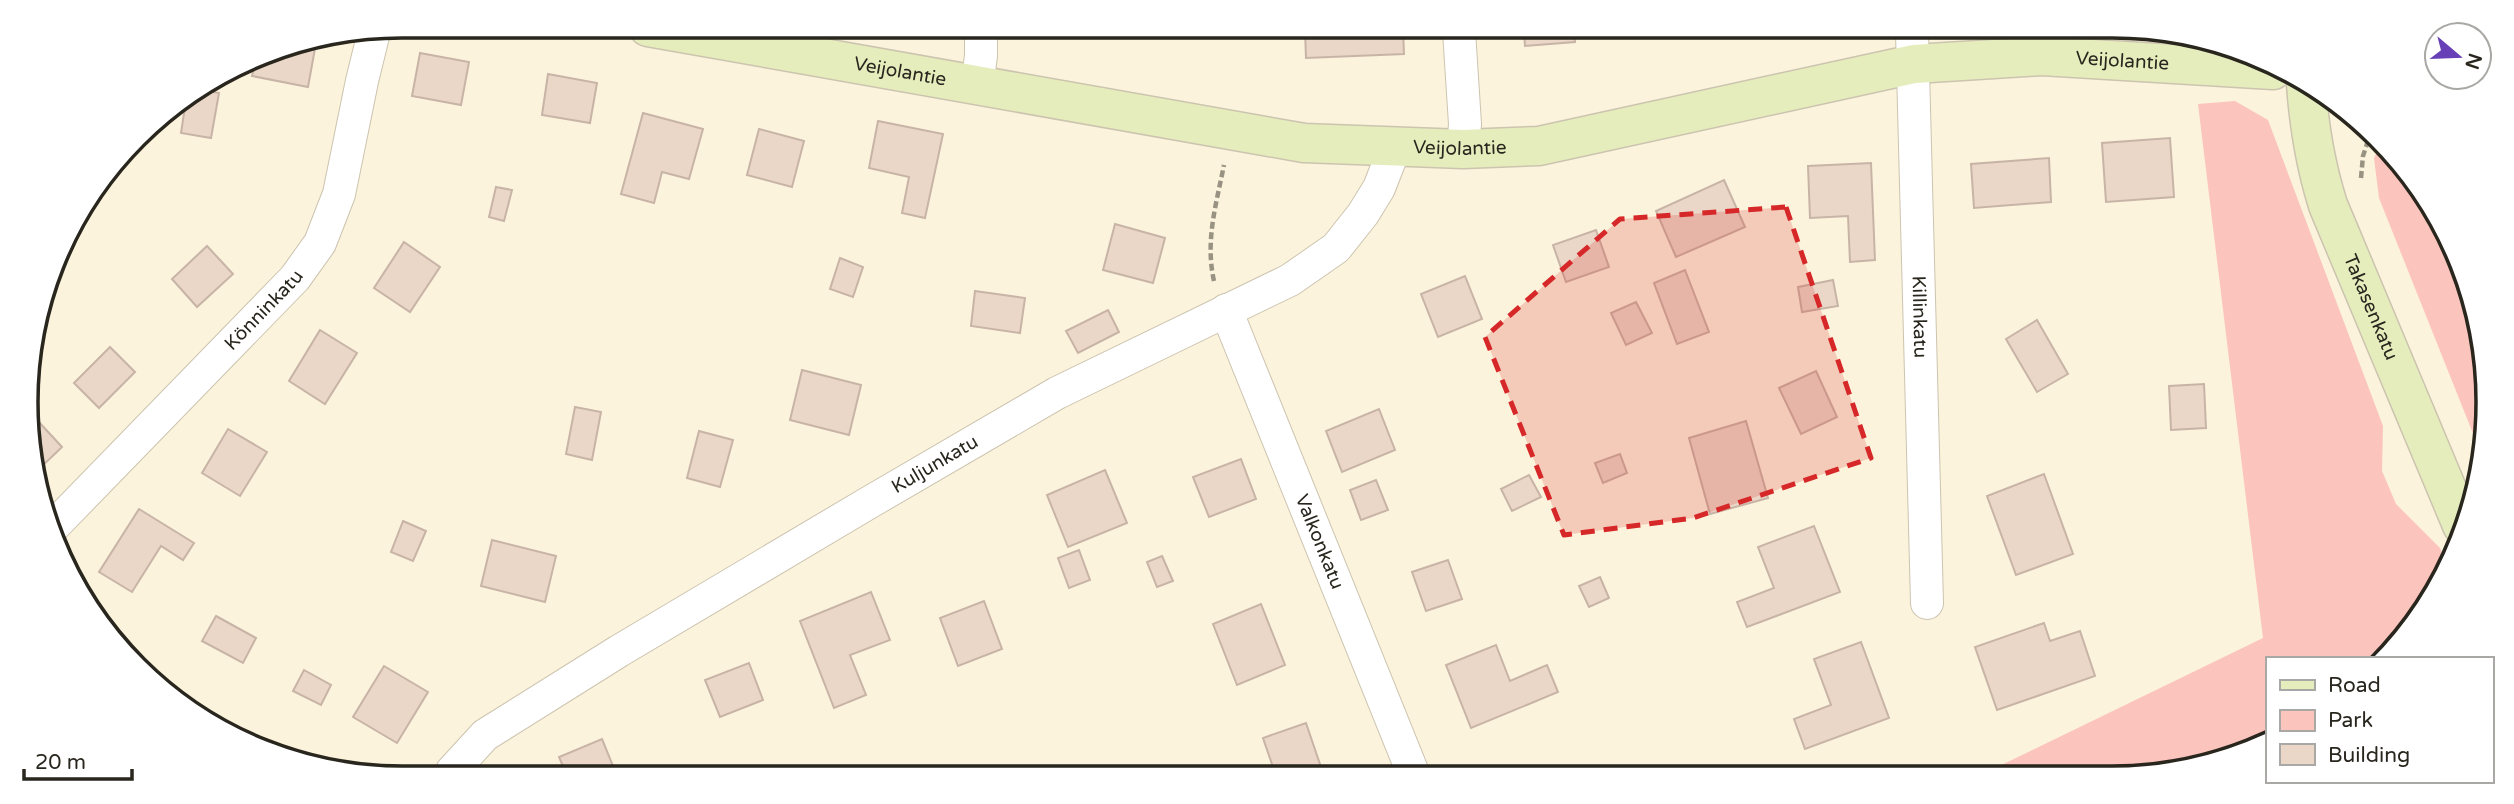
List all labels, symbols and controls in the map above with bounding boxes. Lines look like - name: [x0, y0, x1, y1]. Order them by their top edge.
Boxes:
- north arrow: [2423, 21, 2493, 91]
- street label: Veijolantie: [2075, 47, 2170, 75]
- text: N: [2460, 50, 2486, 72]
- street label: Veijolantie: [852, 53, 948, 91]
- street label: Veijolantie: [1413, 136, 1507, 160]
- street label: Takasenkatu: [2339, 251, 2403, 363]
- street label: Könninkatu: [220, 266, 308, 355]
- street label: Killinkatu: [1907, 275, 1932, 359]
- street label: Kuljunkatu: [888, 430, 982, 498]
- street label: Valkonkatu: [1291, 491, 1349, 592]
- legend: [2266, 657, 2493, 783]
- text: Road: [2328, 673, 2381, 698]
- text: Park: [2328, 708, 2373, 733]
- scale bar: [24, 738, 133, 782]
- text: Building: [2328, 743, 2410, 768]
- text: 20 m: [35, 750, 86, 775]

